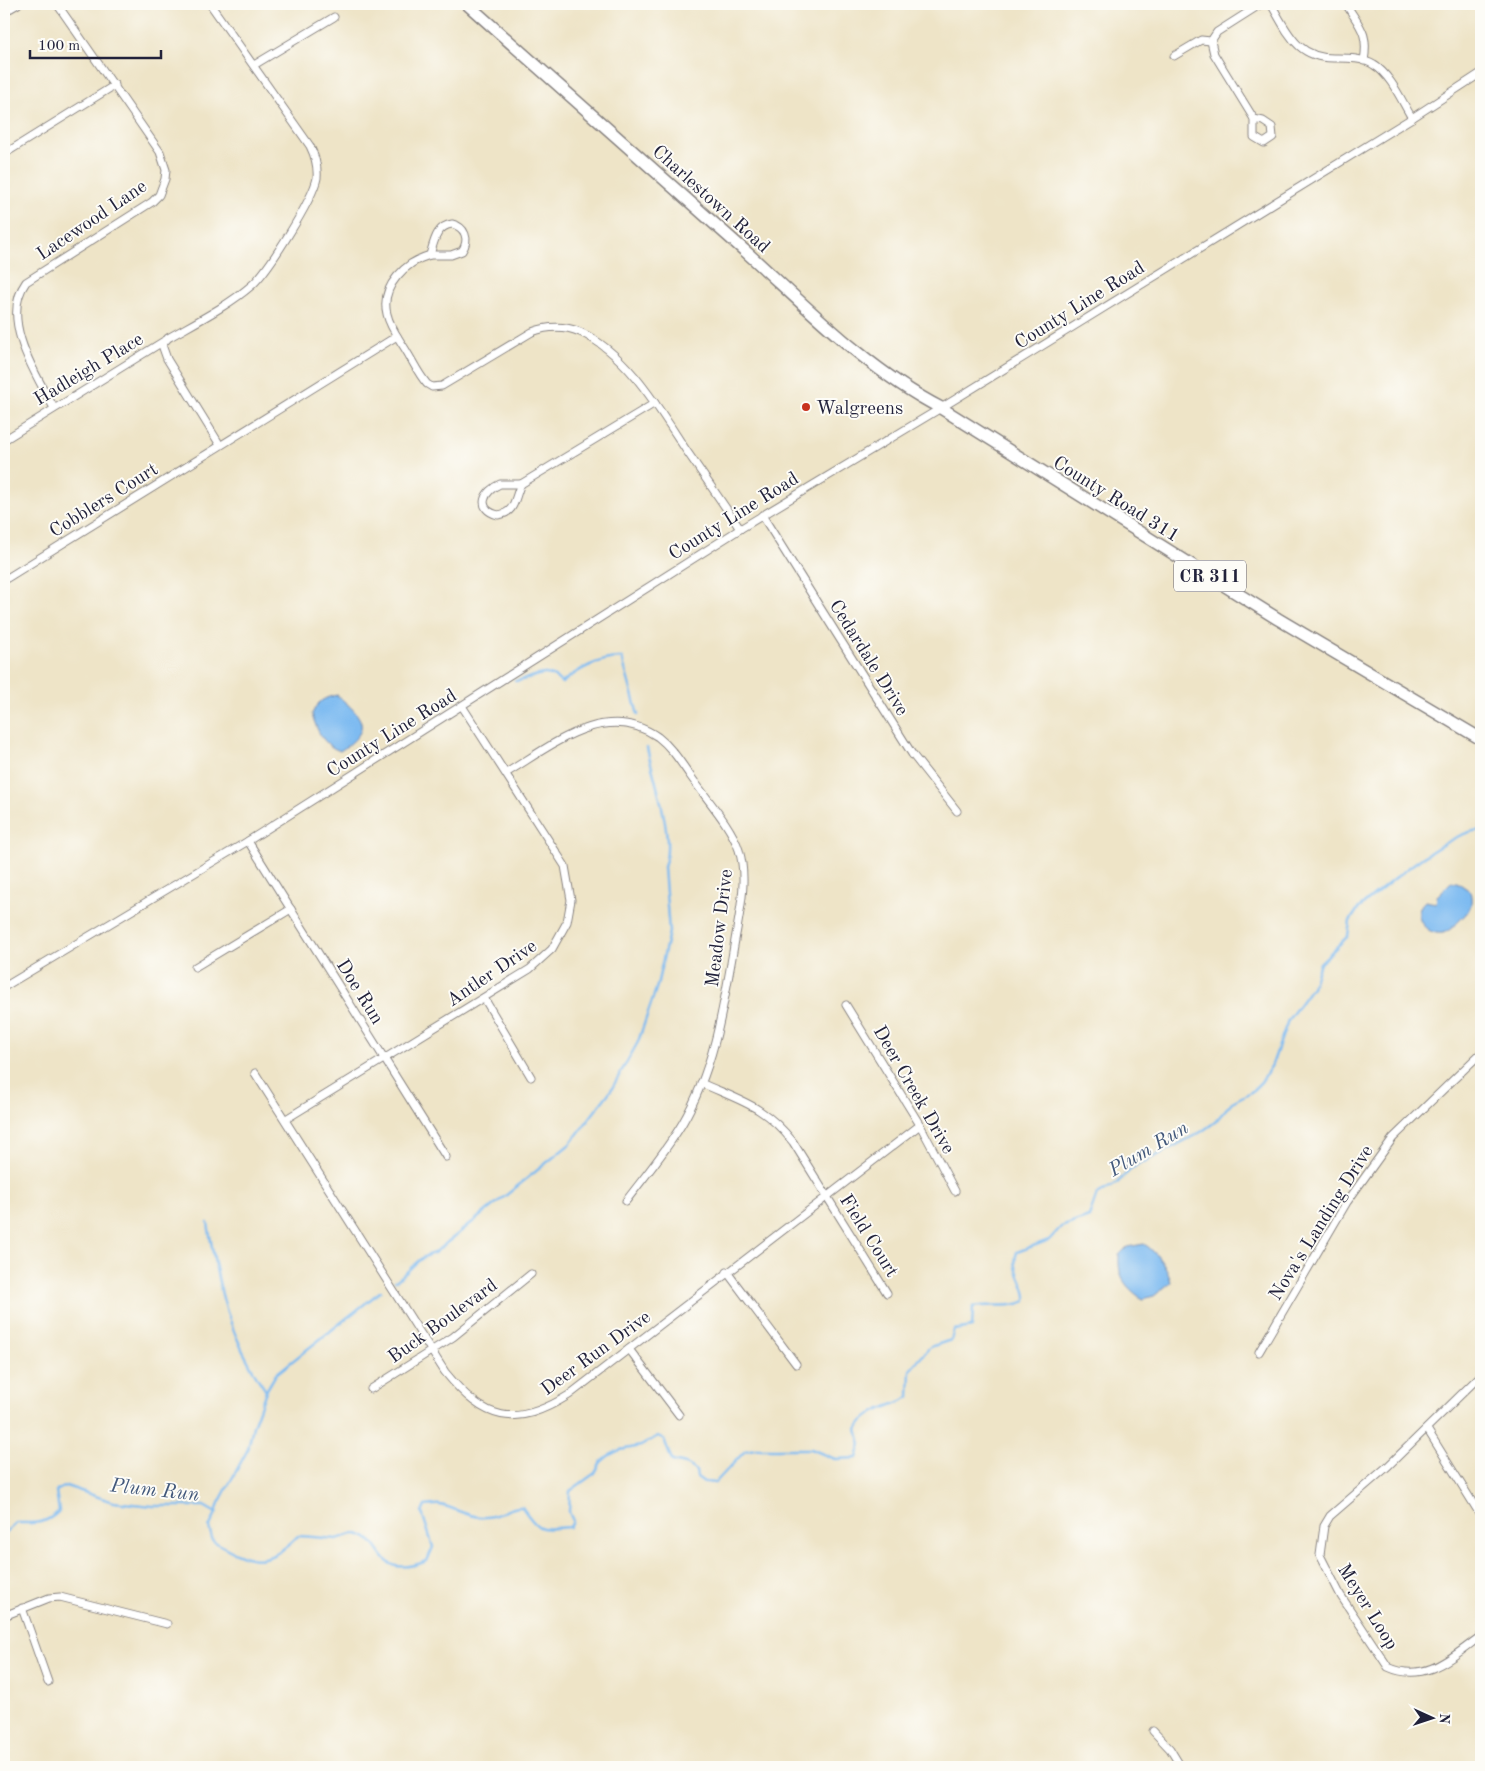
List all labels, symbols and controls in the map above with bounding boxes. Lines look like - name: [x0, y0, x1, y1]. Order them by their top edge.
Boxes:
- scale bar: [30, 28, 161, 60]
- text: 100 m: [38, 39, 80, 54]
- street label: Charlestown Road: [648, 142, 773, 257]
- street label: Lacewood Lane: [34, 177, 151, 265]
- street label: County Line Road: [1012, 259, 1149, 354]
- street label: Hadleigh Place: [31, 330, 147, 410]
- place label: Walgreens: [816, 400, 903, 419]
- marker: Walgreens: [800, 401, 812, 413]
- street label: County Road 311: [1049, 454, 1182, 547]
- street label: Cobblers Court: [47, 460, 162, 542]
- street label: County Line Road: [666, 470, 803, 565]
- road number: CR 311: [1174, 560, 1246, 592]
- street label: Cedardale Drive: [825, 597, 911, 720]
- street label: County Line Road: [324, 687, 461, 782]
- street label: Meadow Drive: [704, 868, 737, 988]
- street label: Antler Drive: [444, 937, 541, 1011]
- street label: Doe Run: [332, 957, 386, 1028]
- street label: Deer Creek Drive: [869, 1023, 957, 1157]
- water label: Plum Run: [1105, 1118, 1192, 1182]
- street label: Nova's Landing Drive: [1267, 1142, 1378, 1304]
- street label: Field Court: [835, 1192, 901, 1281]
- street label: Buck Boulevard: [385, 1276, 502, 1368]
- street label: Deer Run Drive: [538, 1308, 655, 1400]
- water label: Plum Run: [108, 1476, 200, 1506]
- street label: Meyer Loop: [1333, 1561, 1401, 1654]
- north arrow: [1408, 1694, 1458, 1744]
- text: N: [1437, 1713, 1451, 1725]

